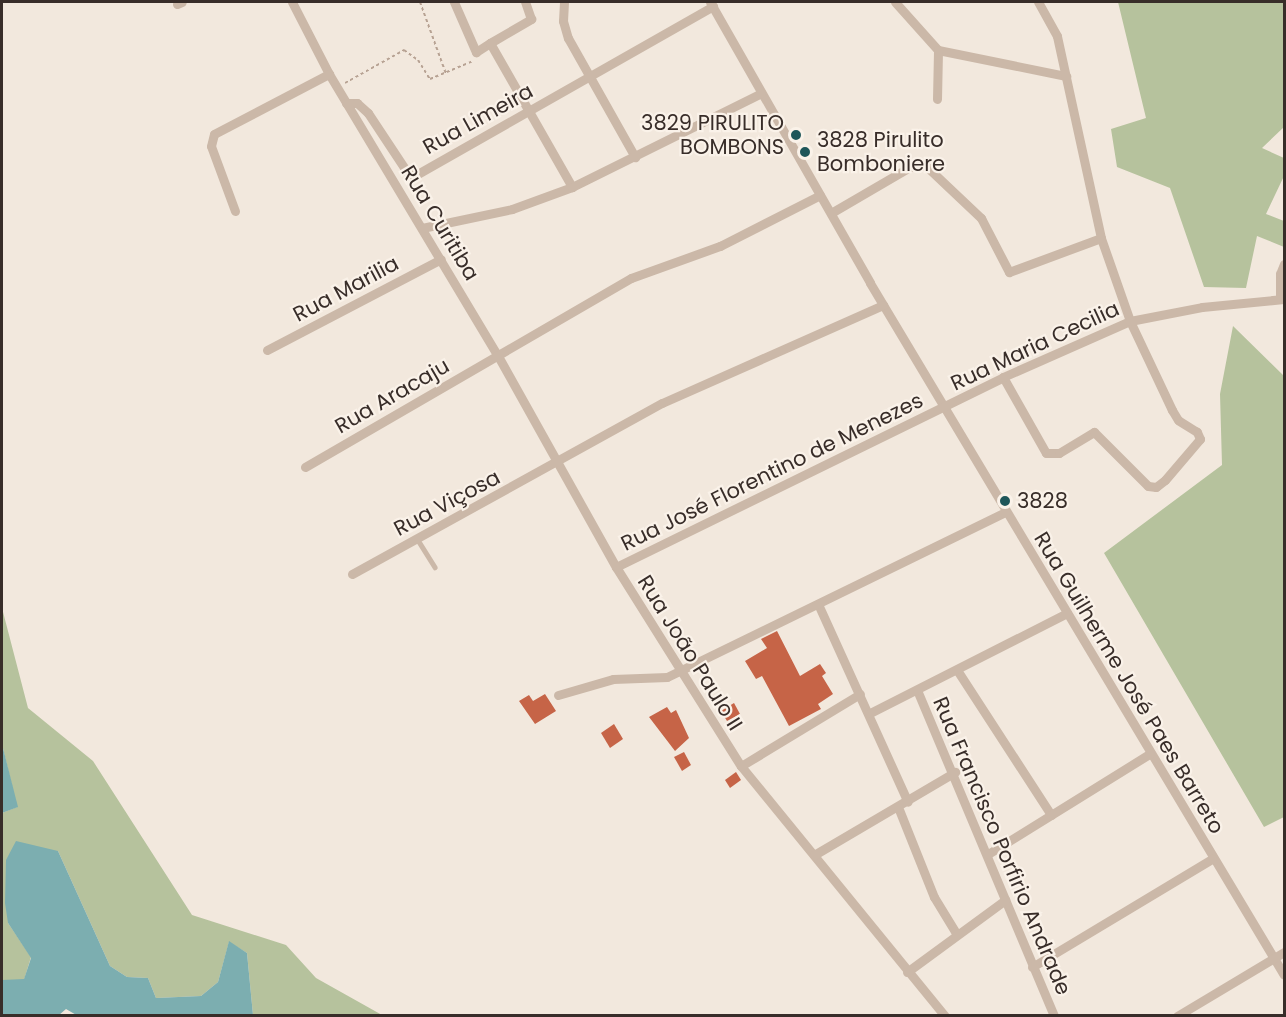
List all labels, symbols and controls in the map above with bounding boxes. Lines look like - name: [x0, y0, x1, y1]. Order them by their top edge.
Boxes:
- street label: Rua Limeira: [418, 78, 538, 160]
- place label: 3829 PIRULITO BOMBONS: [641, 110, 784, 160]
- place label: 3828 Pirulito Bomboniere: [817, 127, 945, 177]
- marker: 3829 PIRULITO BOMBONS: [789, 128, 803, 142]
- marker: 3828 Pirulito Bomboniere: [798, 145, 812, 159]
- street label: Rua Curitiba: [396, 161, 484, 285]
- street label: Rua Marilia: [289, 251, 403, 327]
- street label: Rua Maria Cecilia: [947, 296, 1123, 396]
- street label: Rua Aracaju: [330, 353, 454, 439]
- street label: Rua José Florentino de Menezes: [617, 388, 927, 556]
- street label: Rua Viçosa: [390, 464, 504, 542]
- place label: 3828: [1017, 488, 1068, 514]
- marker: 3828: [998, 494, 1012, 508]
- street label: Rua Guilherme José Paes Barreto: [1029, 528, 1229, 838]
- street label: Rua João Paulo II: [632, 571, 748, 735]
- street label: Rua Francisco Porfirio Andrade: [928, 693, 1076, 999]

